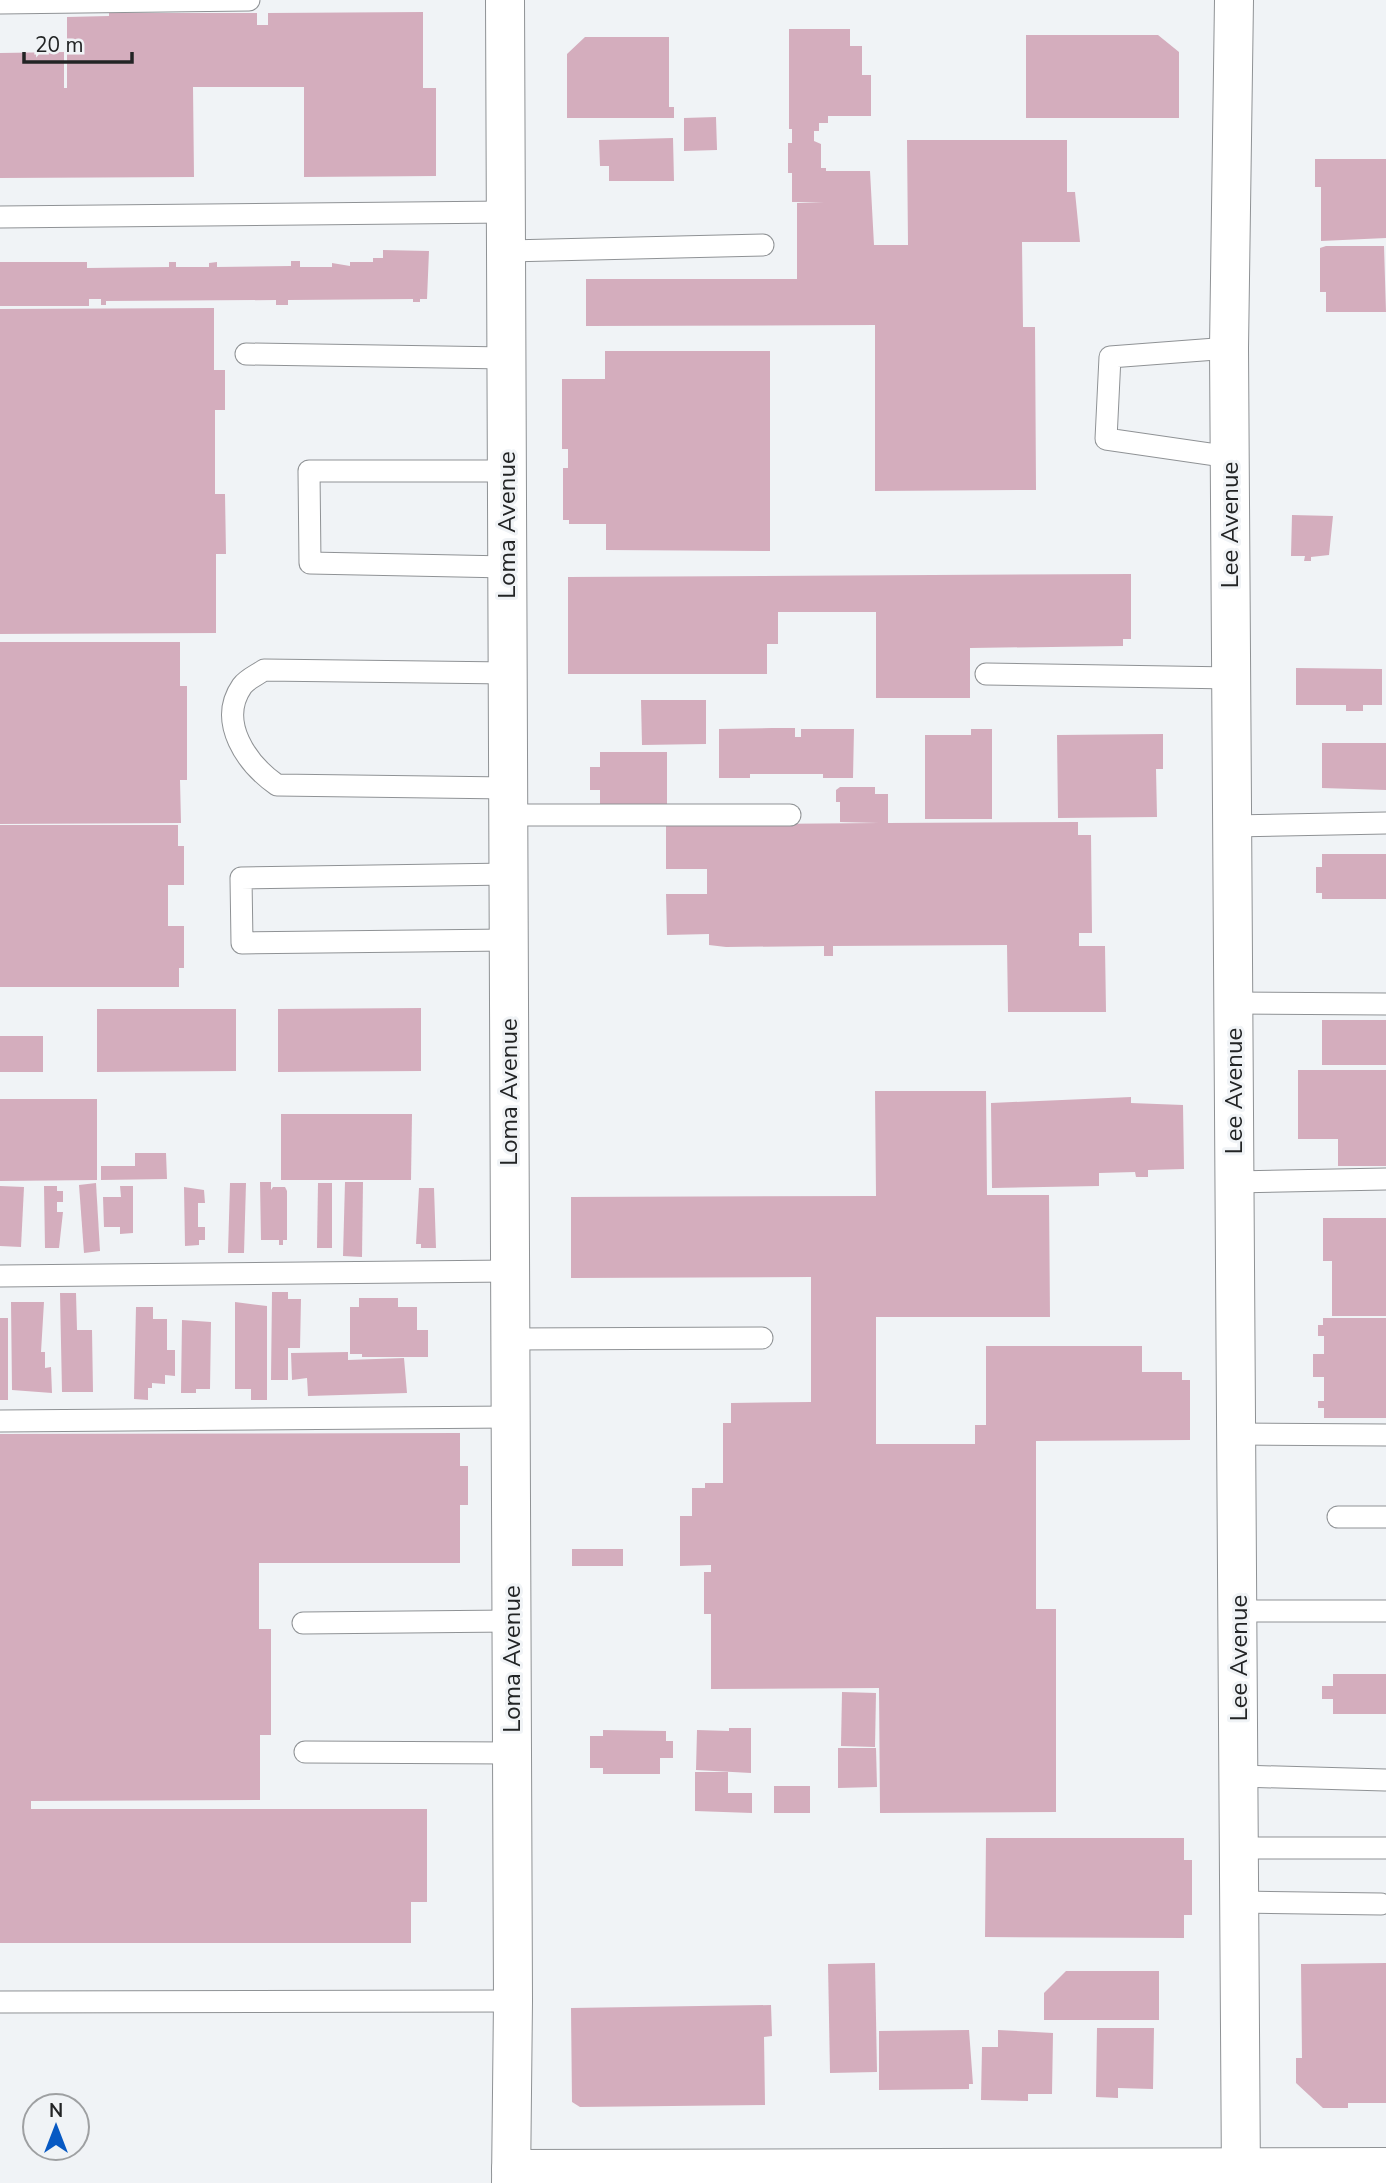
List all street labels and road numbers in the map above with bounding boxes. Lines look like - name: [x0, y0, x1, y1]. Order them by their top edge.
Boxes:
- street label: Loma Avenue: [491, 451, 523, 599]
- street label: Lee Avenue: [1214, 462, 1246, 588]
- street label: Loma Avenue: [493, 1018, 525, 1166]
- street label: Lee Avenue: [1218, 1028, 1250, 1154]
- street label: Loma Avenue: [496, 1585, 528, 1733]
- street label: Lee Avenue: [1223, 1595, 1255, 1721]

